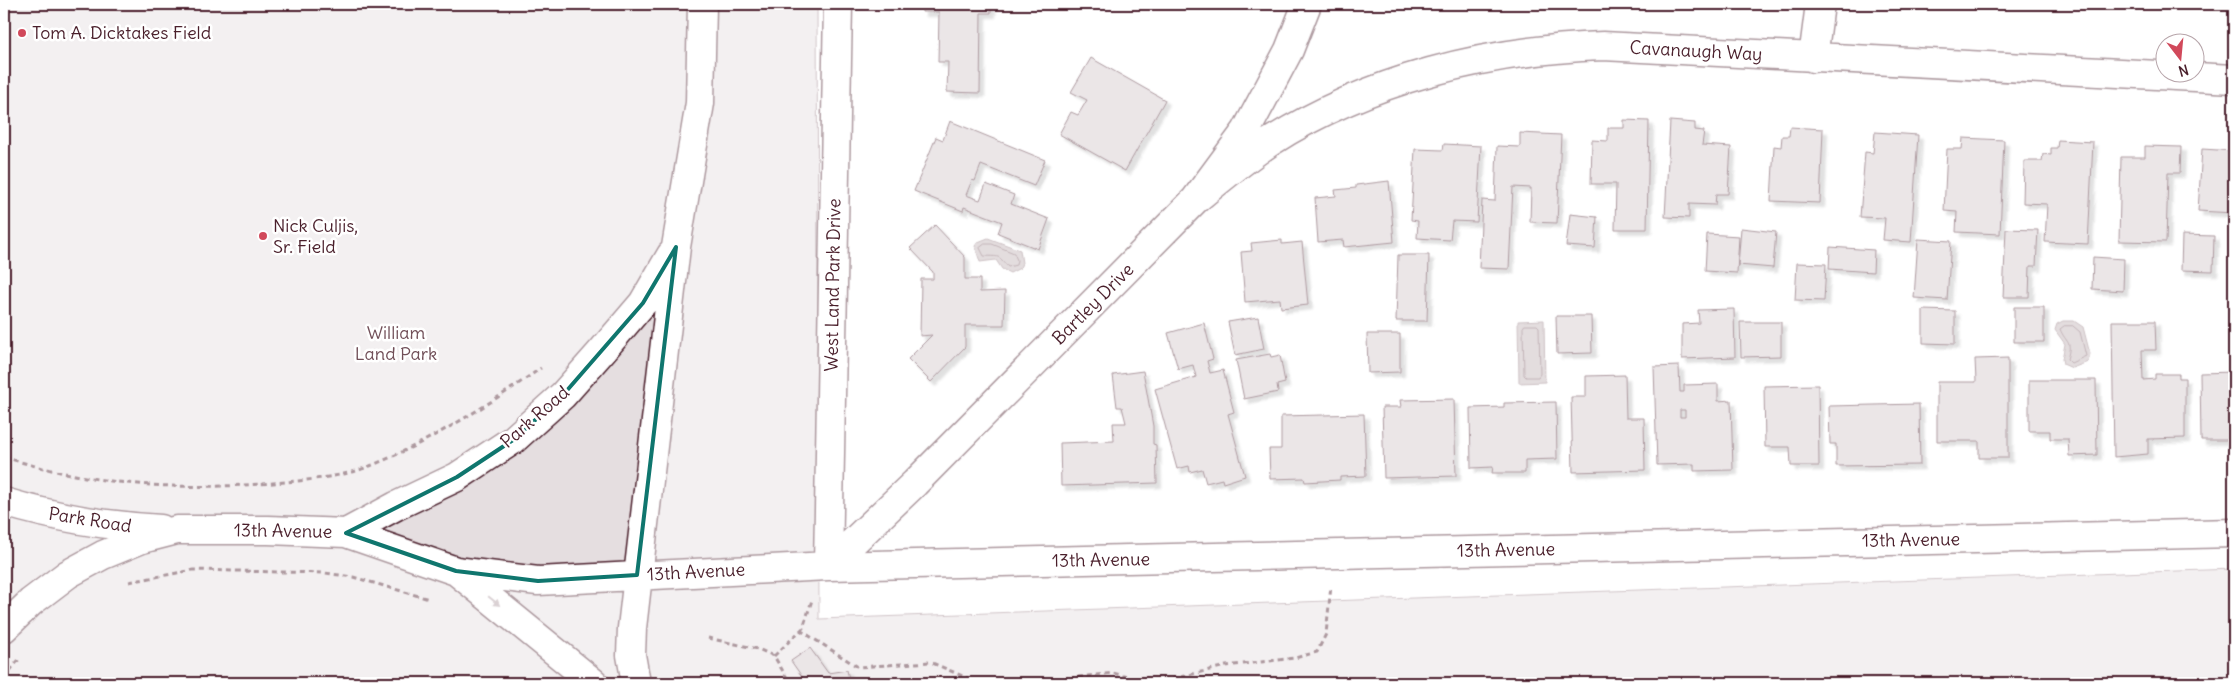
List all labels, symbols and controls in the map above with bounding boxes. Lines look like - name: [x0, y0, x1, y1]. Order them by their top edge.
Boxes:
- place label: Tom A. Dicktakes Field: [32, 21, 212, 44]
- marker: Tom A. Dicktakes Field: [16, 27, 28, 39]
- north arrow: [2156, 32, 2206, 82]
- street label: Cavanaugh Way: [1629, 36, 1763, 65]
- text: N: [2176, 61, 2191, 80]
- street label: West Land Park Drive: [819, 198, 846, 372]
- place label: Nick Culjis, Sr. Field: [273, 214, 358, 258]
- marker: Nick Culjis, Sr. Field: [257, 230, 269, 242]
- street label: Bartley Drive: [1047, 258, 1138, 349]
- park label: William Land Park: [355, 321, 437, 365]
- street label: Park Road: [496, 380, 574, 453]
- street label: Park Road: [47, 502, 134, 537]
- street label: 13th Avenue: [234, 518, 332, 543]
- street label: 13th Avenue: [1862, 527, 1960, 552]
- street label: 13th Avenue: [1457, 537, 1555, 562]
- street label: 13th Avenue: [1052, 547, 1150, 572]
- street label: 13th Avenue: [646, 557, 746, 586]
- one-way arrow: [487, 596, 500, 607]

